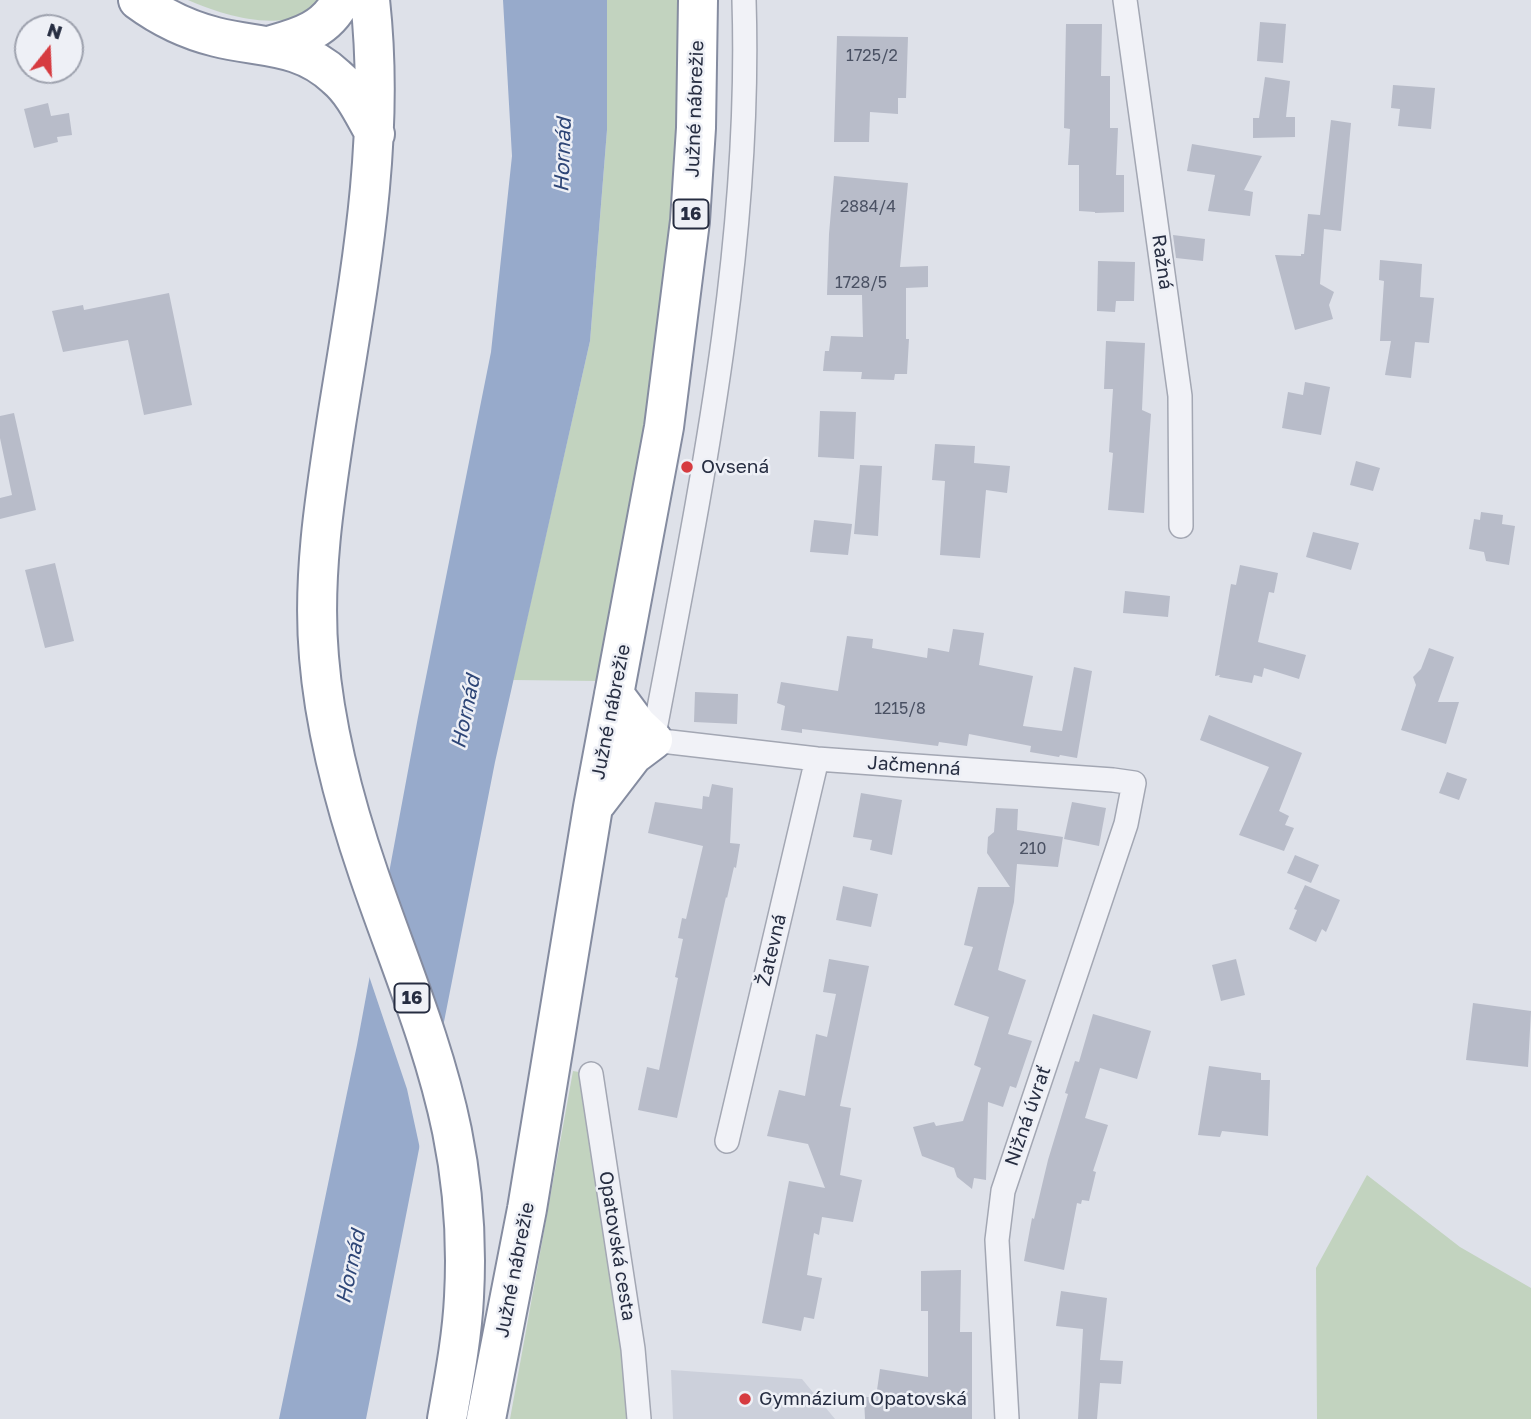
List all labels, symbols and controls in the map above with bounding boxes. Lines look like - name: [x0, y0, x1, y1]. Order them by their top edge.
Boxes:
- north arrow: [14, 14, 84, 84]
- text: N: [45, 17, 65, 44]
- street label: Južné nábrežie: [681, 40, 709, 178]
- house number: 1725/2: [846, 46, 898, 66]
- water label: Hornád: [549, 117, 577, 193]
- house number: 2884/4: [840, 197, 896, 217]
- road number: 16: [674, 200, 708, 229]
- street label: Ražná: [1147, 233, 1177, 291]
- house number: 1728/5: [835, 273, 887, 293]
- place label: Ovsená: [701, 456, 769, 478]
- marker: Ovsená: [679, 459, 695, 475]
- street label: Južné nábrežie: [587, 642, 635, 782]
- water label: Hornád: [446, 673, 486, 751]
- house number: 1215/8: [874, 699, 926, 719]
- street label: Jačmenná: [867, 751, 961, 781]
- house number: 210: [1020, 839, 1046, 859]
- street label: Žatevná: [753, 912, 791, 988]
- road number: 16: [394, 984, 430, 1013]
- street label: Nižná úvrať: [1000, 1063, 1056, 1169]
- street label: Opatovská cesta: [594, 1169, 640, 1323]
- street label: Južné nábrežie: [491, 1200, 539, 1340]
- water label: Hornád: [331, 1228, 371, 1306]
- place label: Gymnázium Opatovská: [759, 1388, 967, 1410]
- marker: Gymnázium Opatovská: [737, 1391, 753, 1407]

